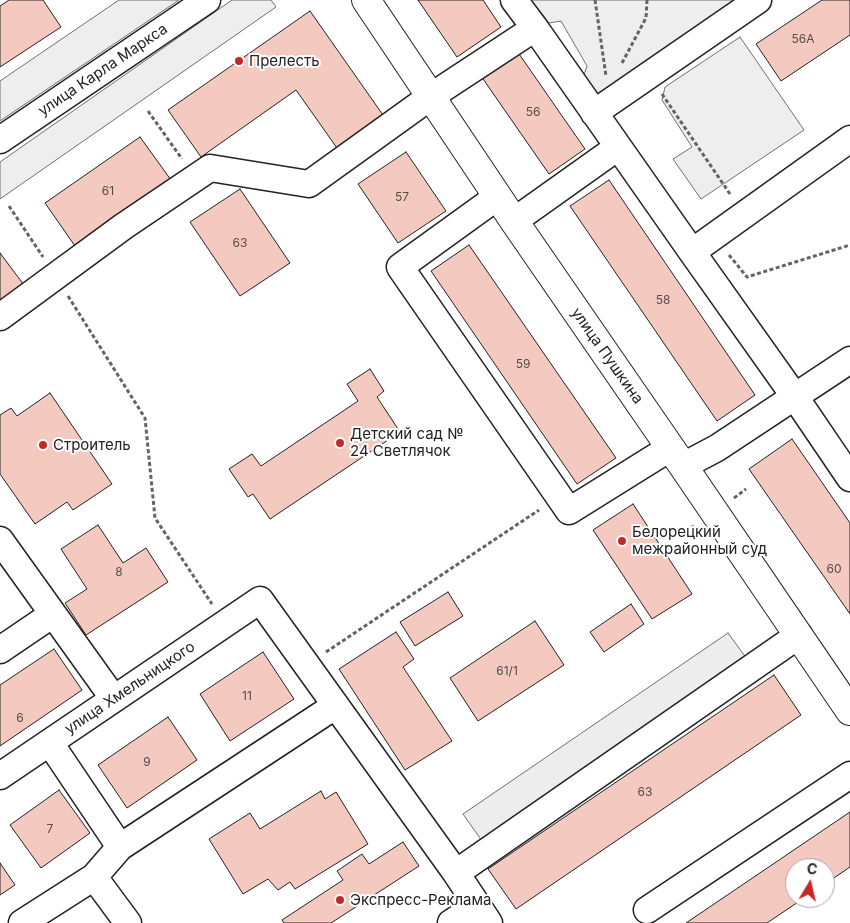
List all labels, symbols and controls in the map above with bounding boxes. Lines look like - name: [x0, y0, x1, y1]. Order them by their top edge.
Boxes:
- street label: улица Карла Маркса: [35, 20, 171, 120]
- house number: 56А: [791, 32, 815, 46]
- place label: Прелесть: [249, 52, 320, 70]
- marker: Прелесть: [233, 55, 245, 67]
- house number: 56: [526, 105, 540, 119]
- house number: 61: [102, 184, 114, 198]
- house number: 57: [395, 190, 409, 204]
- house number: 63: [233, 236, 247, 250]
- house number: 58: [656, 293, 670, 307]
- street label: улица Пушкина: [567, 305, 647, 407]
- house number: 59: [516, 357, 530, 371]
- place label: Детский сад № 24 Светлячок: [350, 425, 464, 460]
- place label: Строитель: [53, 436, 131, 454]
- marker: Детский сад № 24 Светлячок: [334, 437, 346, 449]
- marker: Строитель: [37, 439, 49, 451]
- place label: Белорецкий межрайонный суд: [632, 523, 767, 558]
- marker: Белорецкий межрайонный суд: [616, 535, 628, 547]
- house number: 60: [826, 562, 842, 576]
- house number: 8: [115, 565, 123, 579]
- street label: улица Хмельницкого: [61, 638, 199, 738]
- house number: 61/1: [496, 664, 518, 678]
- house number: 11: [242, 689, 252, 703]
- house number: 6: [16, 711, 24, 725]
- house number: 9: [143, 755, 151, 769]
- house number: 63: [638, 785, 652, 799]
- house number: 7: [47, 822, 53, 836]
- north arrow: [785, 858, 835, 908]
- text: С: [806, 859, 819, 878]
- place label: Экспресс-Реклама: [350, 891, 492, 909]
- marker: Экспресс-Реклама: [334, 894, 346, 906]

